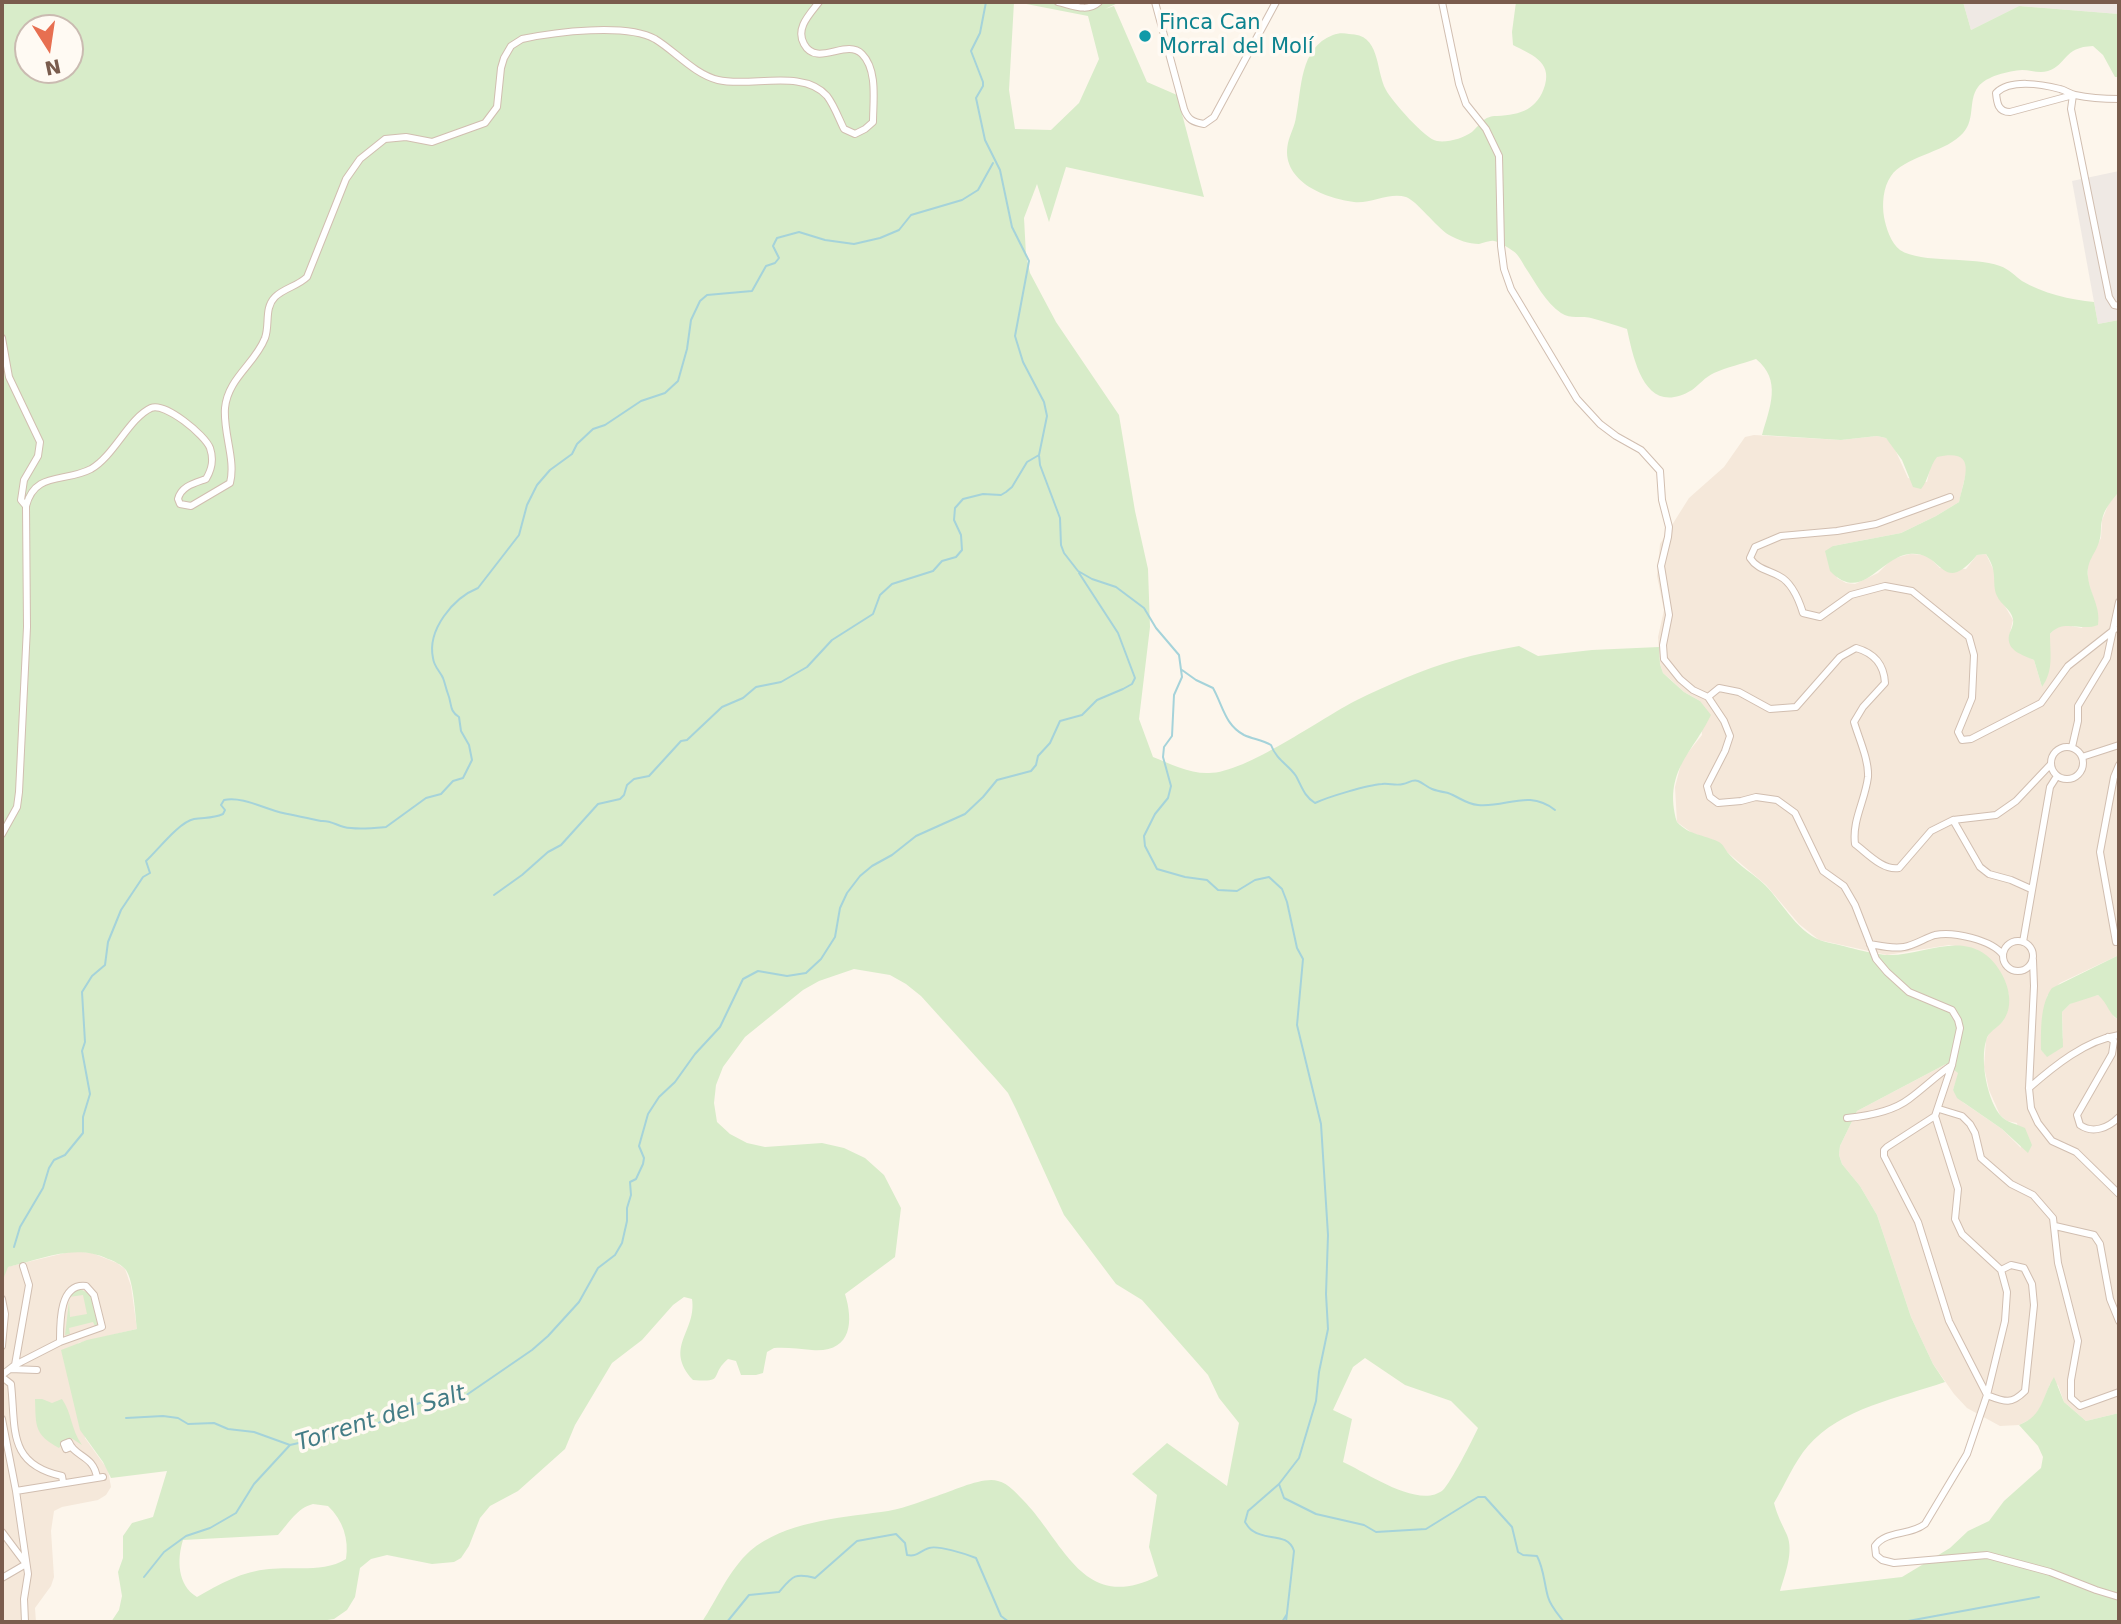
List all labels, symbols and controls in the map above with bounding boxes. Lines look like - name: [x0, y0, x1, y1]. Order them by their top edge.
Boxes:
- place label: Finca Can Morral del Molí: [1159, 11, 1314, 61]
- north arrow: [14, 14, 84, 84]
- marker: Finca Can Morral del Molí: [1137, 28, 1153, 44]
- text: N: [43, 55, 63, 80]
- water label: Torrent del Salt: [293, 1380, 469, 1458]

